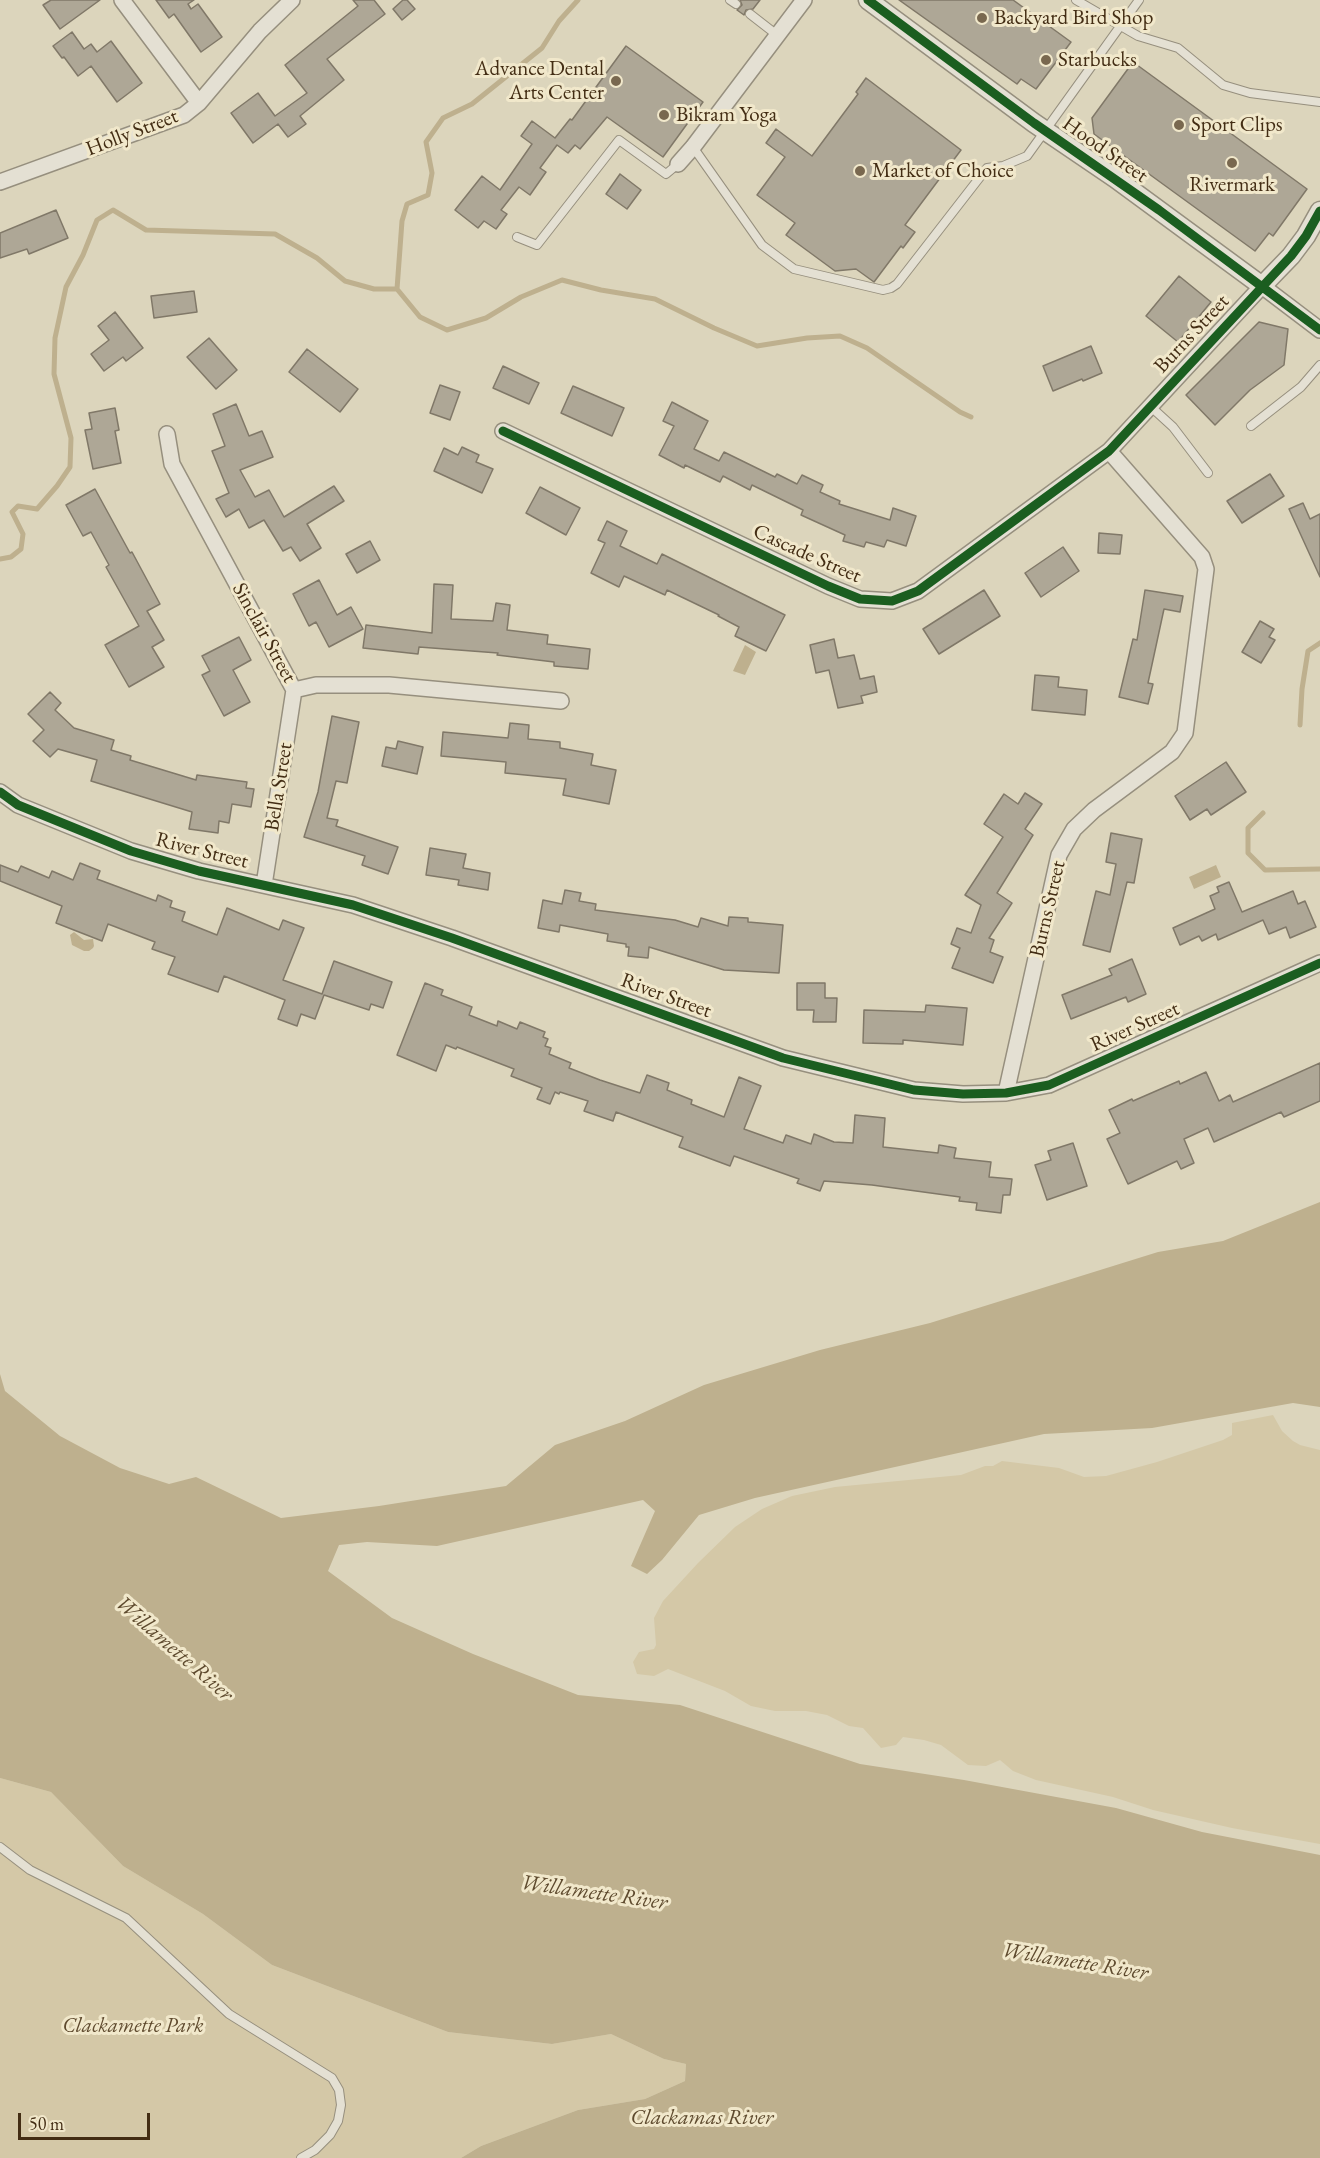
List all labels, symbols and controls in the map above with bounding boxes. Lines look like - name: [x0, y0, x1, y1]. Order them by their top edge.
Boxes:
- place label: Backyard Bird Shop: [994, 5, 1153, 31]
- marker: Backyard Bird Shop: [975, 11, 989, 25]
- place label: Starbucks: [1058, 47, 1137, 73]
- marker: Starbucks: [1039, 53, 1053, 67]
- place label: Advance Dental Arts Center: [475, 56, 604, 106]
- marker: Advance Dental Arts Center: [609, 74, 623, 88]
- place label: Bikram Yoga: [676, 102, 777, 128]
- street label: Holly Street: [82, 104, 182, 162]
- marker: Bikram Yoga: [657, 108, 671, 122]
- street label: Hood Street: [1057, 111, 1153, 189]
- place label: Sport Clips: [1191, 112, 1283, 138]
- marker: Sport Clips: [1172, 118, 1186, 132]
- marker: Rivermark: [1225, 156, 1239, 170]
- place label: Market of Choice: [872, 158, 1014, 184]
- marker: Market of Choice: [853, 164, 867, 178]
- place label: Rivermark: [1189, 172, 1275, 198]
- street label: Burns Street: [1149, 289, 1235, 379]
- street label: Cascade Street: [749, 519, 865, 589]
- street label: Sinclair Street: [226, 579, 302, 687]
- street label: Bella Street: [260, 741, 298, 833]
- street label: River Street: [153, 827, 251, 875]
- street label: Burns Street: [1025, 858, 1071, 960]
- street label: River Street: [617, 968, 715, 1024]
- street label: River Street: [1087, 996, 1183, 1058]
- water label: Willamette River: [110, 1591, 238, 1707]
- water label: Willamette River: [519, 1870, 669, 1916]
- water label: Willamette River: [1000, 1937, 1150, 1987]
- park label: Clackamette Park: [63, 2013, 203, 2039]
- scale bar: [21, 2101, 153, 2139]
- water label: Clackamas River: [631, 2105, 773, 2131]
- text: 50 m: [29, 2112, 64, 2135]

